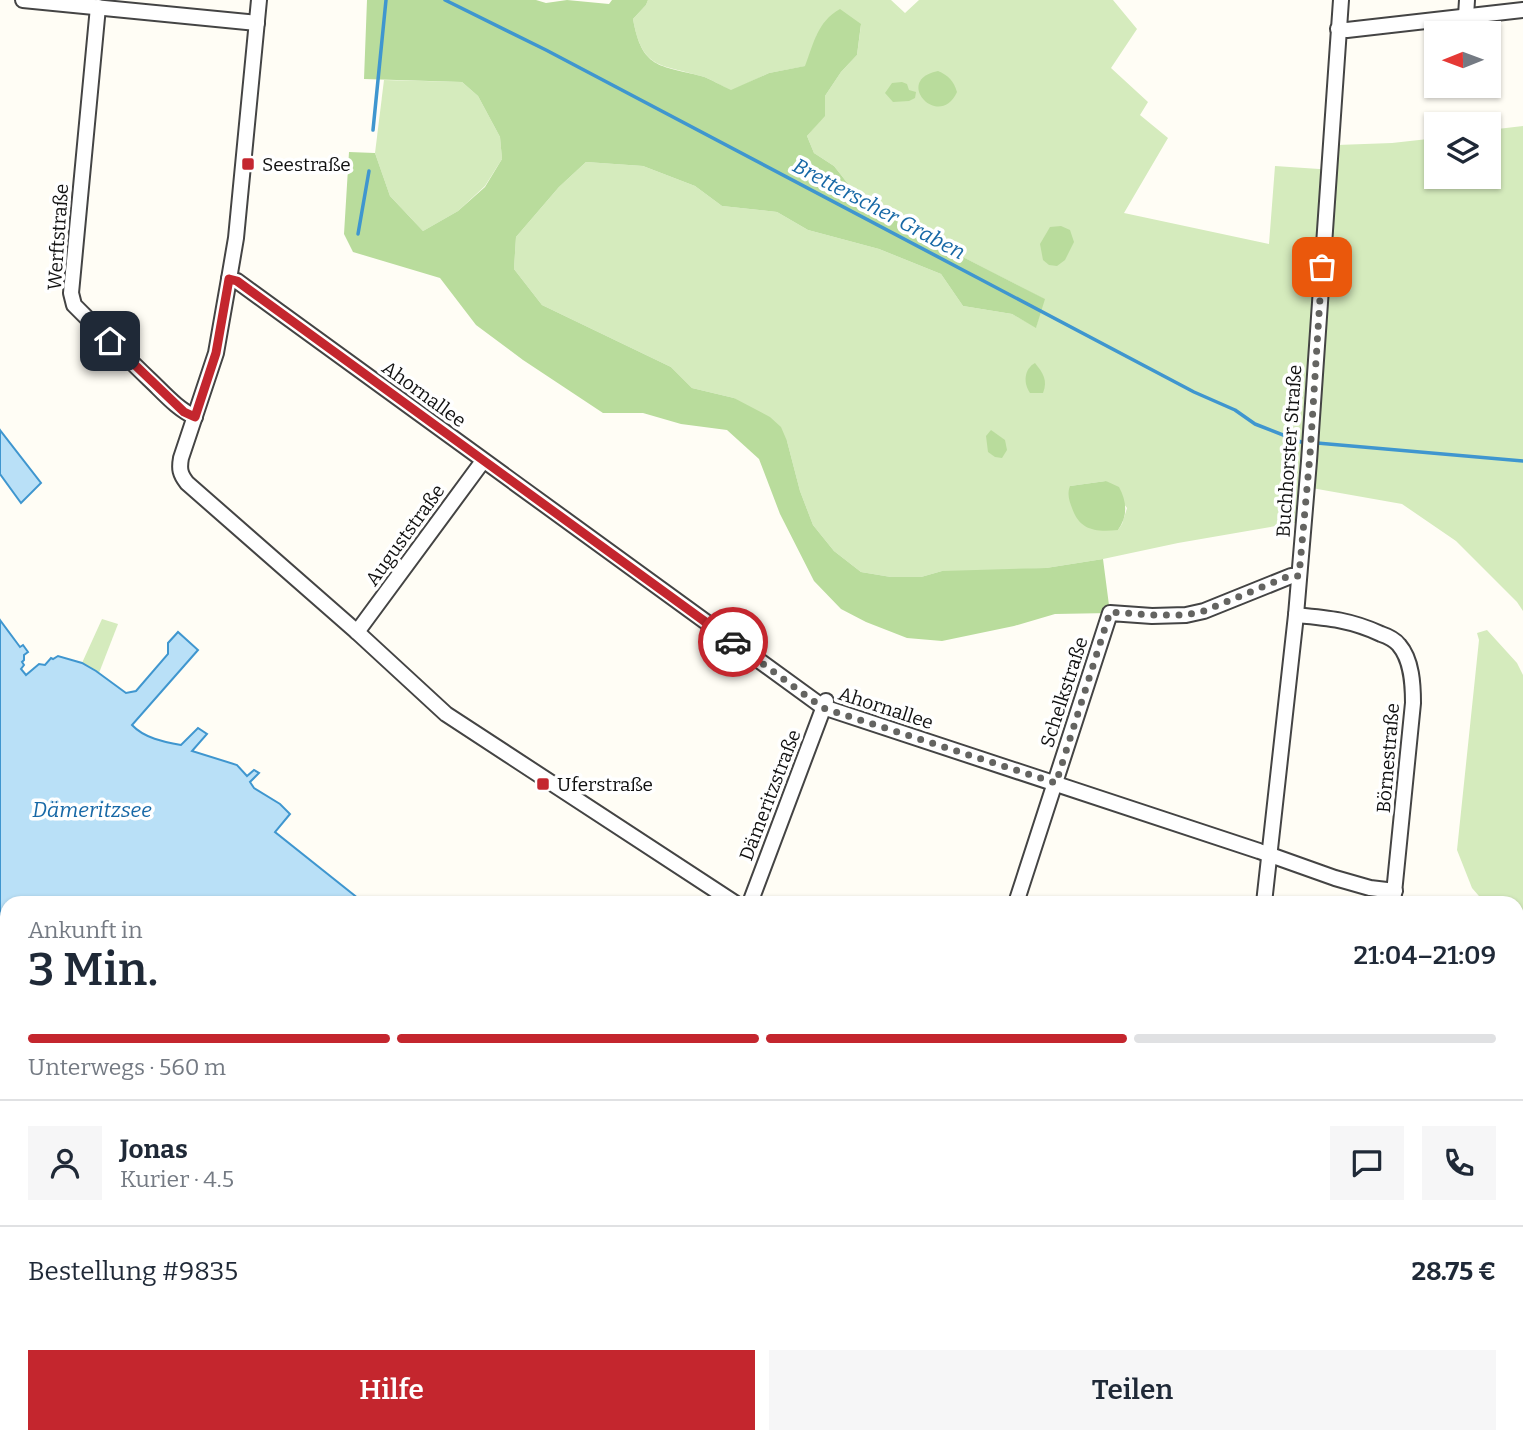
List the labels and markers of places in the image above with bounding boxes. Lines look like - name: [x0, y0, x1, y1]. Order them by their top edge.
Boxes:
- place label: Seestraße: [262, 153, 351, 176]
- marker: Seestraße: [240, 156, 256, 172]
- pin: [1292, 237, 1352, 297]
- pin: [80, 311, 140, 371]
- place label: Uferstraße: [557, 773, 653, 796]
- marker: Uferstraße: [535, 776, 551, 792]

